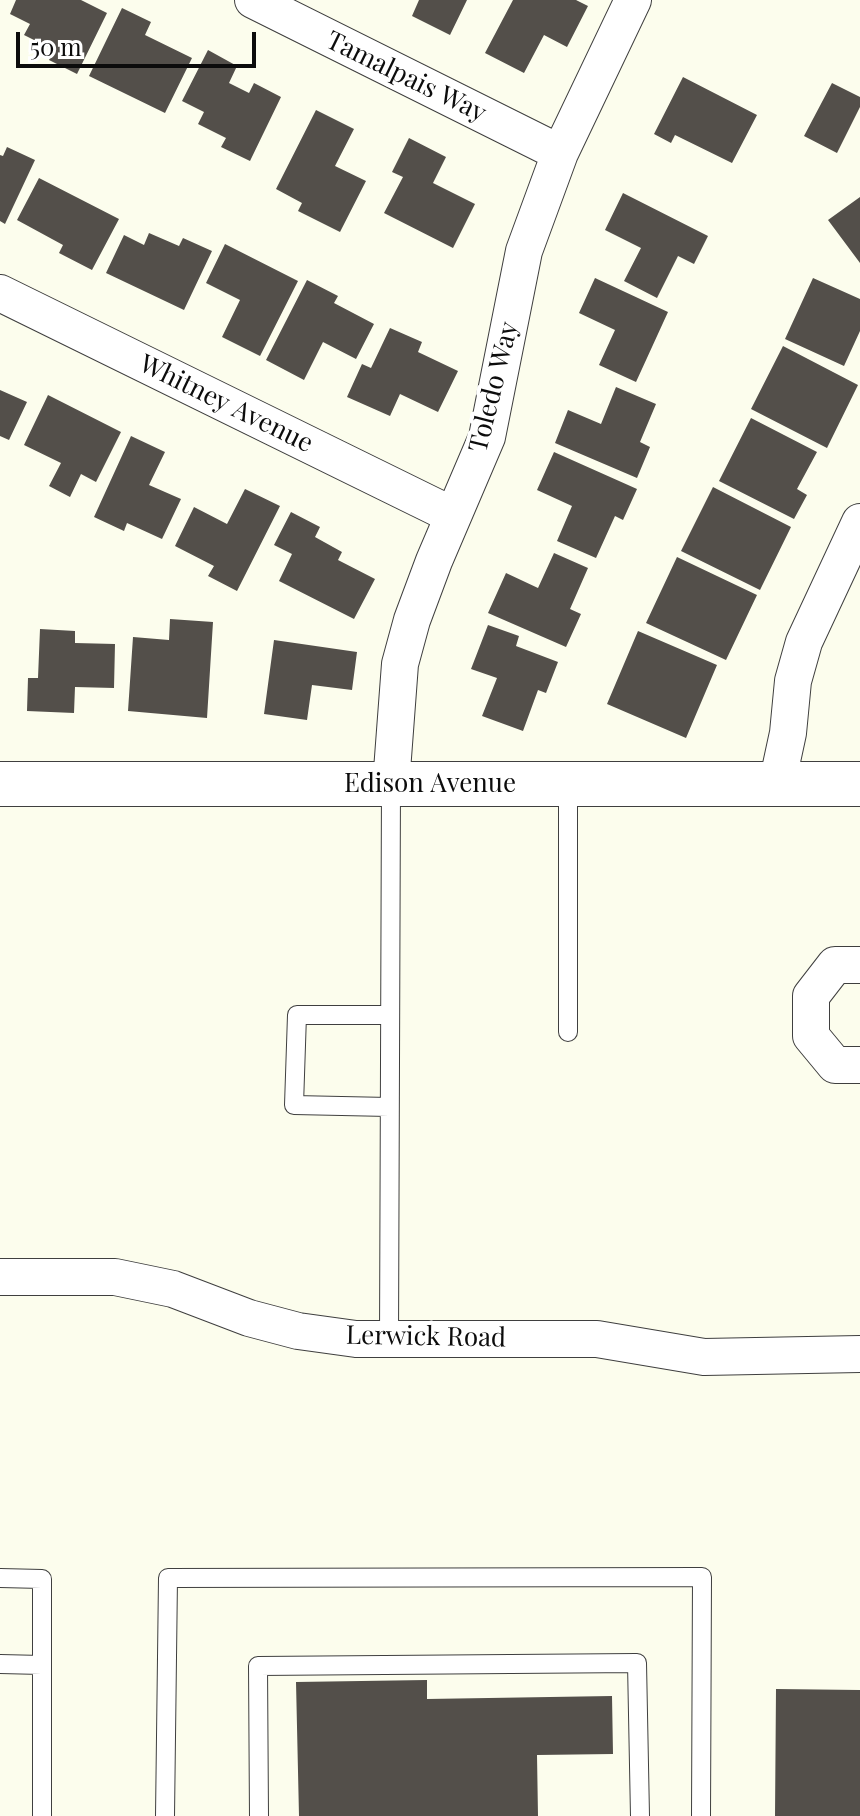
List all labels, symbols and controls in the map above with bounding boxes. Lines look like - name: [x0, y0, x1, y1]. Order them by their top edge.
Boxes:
- scale bar: [20, 16, 260, 66]
- street label: Tamalpais Way: [321, 25, 491, 129]
- text: 50 m: [30, 30, 82, 62]
- street label: Toledo Way: [463, 319, 525, 455]
- street label: Whitney Avenue: [134, 348, 318, 460]
- street label: Edison Avenue: [344, 768, 516, 800]
- street label: Lerwick Road: [346, 1320, 506, 1354]

